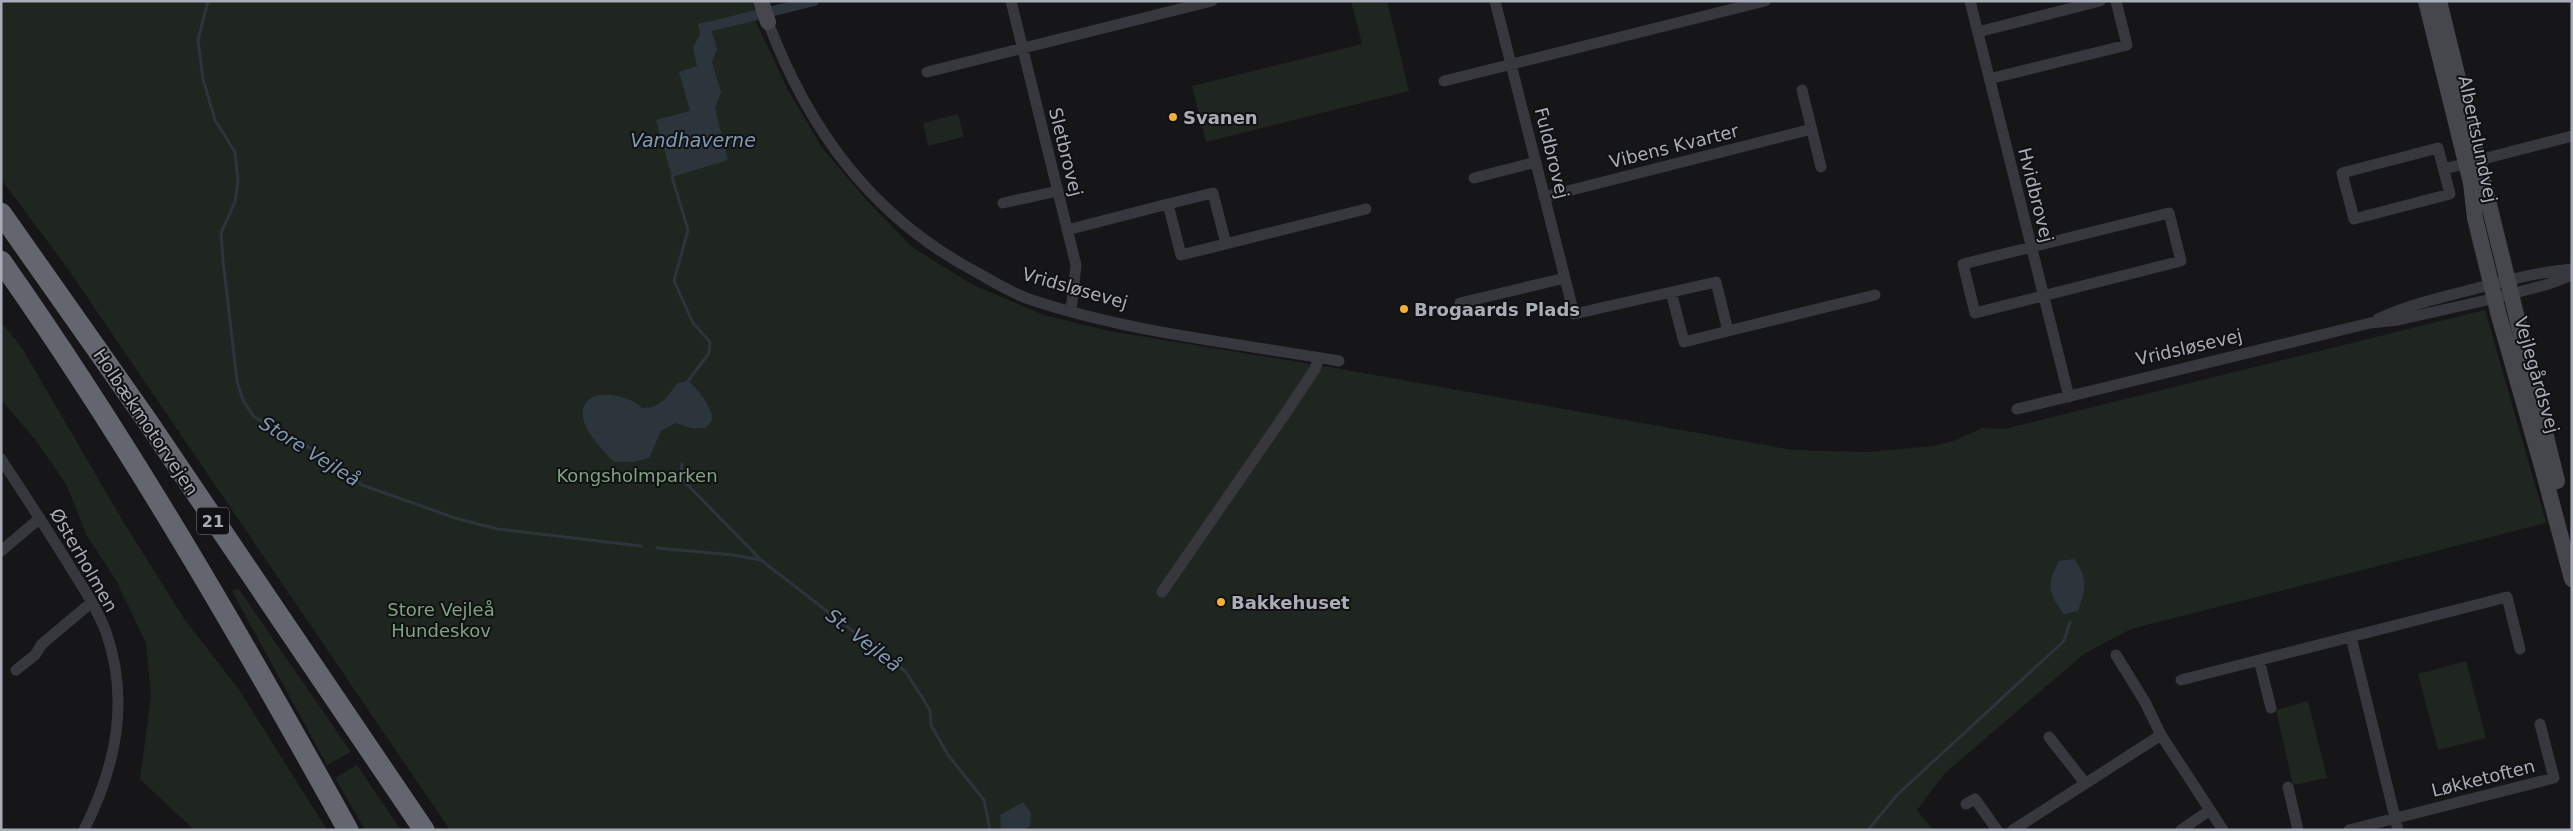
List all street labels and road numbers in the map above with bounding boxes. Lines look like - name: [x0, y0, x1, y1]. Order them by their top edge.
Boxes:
- street label: Albertslundvej: [2454, 73, 2502, 205]
- street label: Sletbrovej: [1045, 105, 1087, 199]
- street label: Fuldbrovej: [1531, 105, 1573, 201]
- street label: Vibens Kvarter: [1607, 120, 1741, 172]
- street label: Hvidbrovej: [2014, 145, 2058, 245]
- street label: Vridsløsevej: [1020, 263, 1130, 313]
- street label: Vejlegårdsvej: [2510, 314, 2564, 436]
- street label: Vridsløsevej: [2134, 325, 2244, 369]
- street label: Holbækmotorvejen: [89, 345, 203, 499]
- street label: Østerholmen: [46, 504, 122, 616]
- road number: 21: [197, 508, 229, 534]
- street label: Løkketoften: [2429, 755, 2537, 801]

